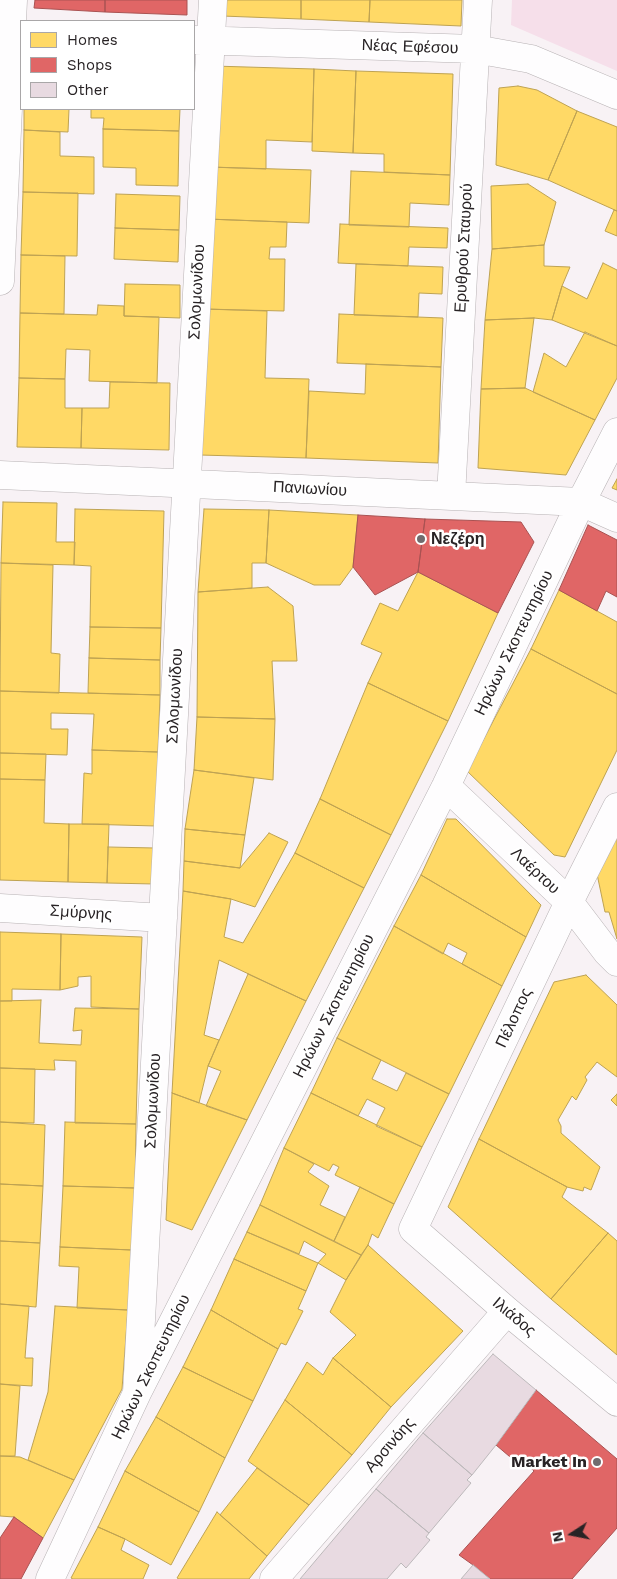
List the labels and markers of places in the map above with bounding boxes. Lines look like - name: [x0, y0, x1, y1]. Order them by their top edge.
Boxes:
- place label: Νεζέρη: [431, 529, 484, 549]
- marker: Νεζέρη: [415, 533, 427, 545]
- place label: Market In: [511, 1452, 587, 1472]
- marker: Market In: [591, 1456, 603, 1468]

